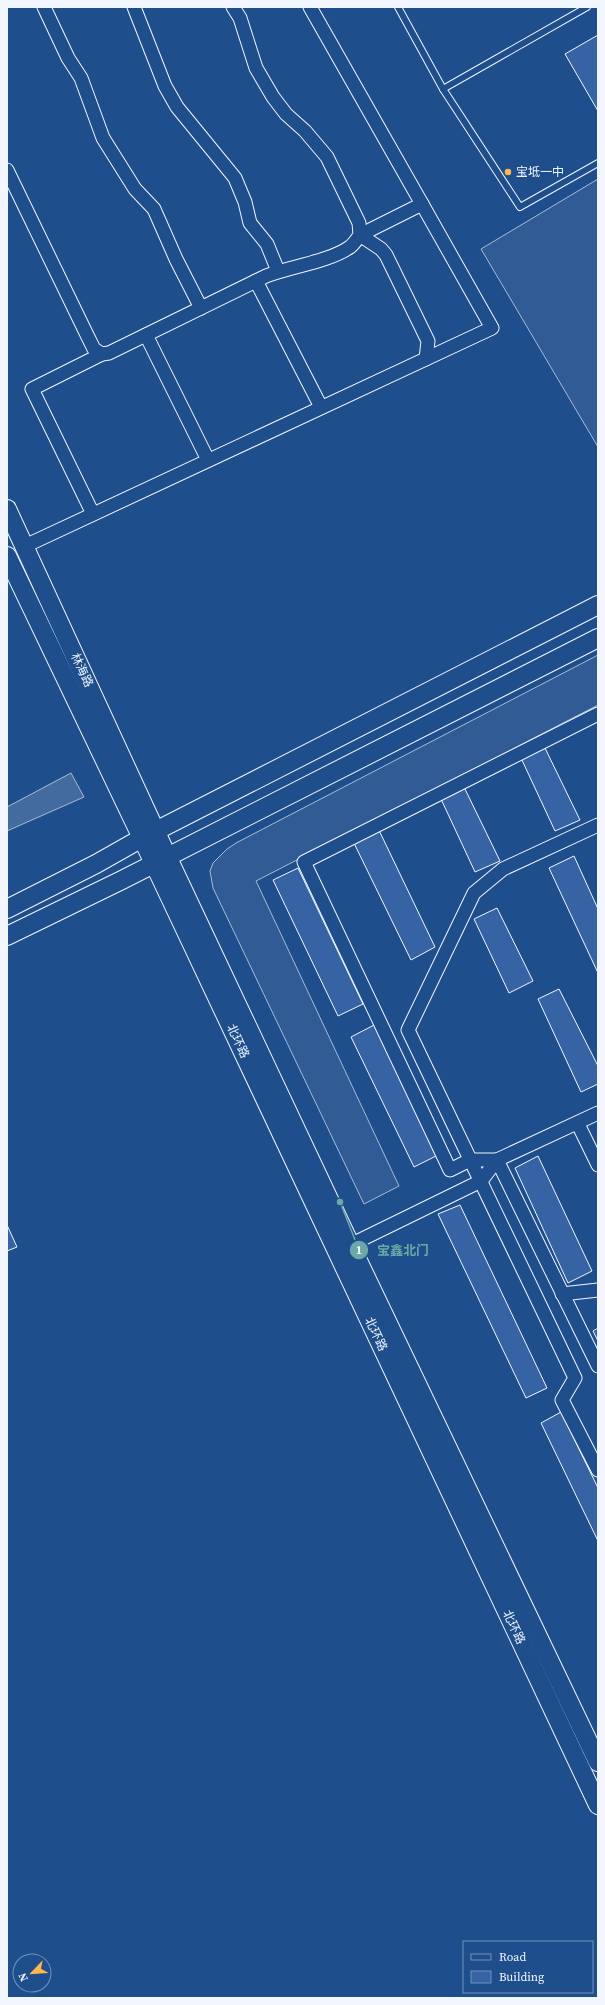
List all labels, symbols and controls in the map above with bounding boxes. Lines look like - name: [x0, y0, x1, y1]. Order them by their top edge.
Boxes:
- place label: 宝坻一中: [516, 164, 564, 180]
- marker: 宝坻一中: [503, 167, 513, 177]
- street label: 林海路: [67, 650, 97, 690]
- street label: 北环路: [223, 1021, 253, 1061]
- callout: 宝鑫北门: [349, 1237, 437, 1262]
- text: 1: [356, 1242, 362, 1258]
- text: 宝鑫北门: [377, 1242, 429, 1259]
- street label: 北环路: [361, 1314, 391, 1354]
- street label: 北环路: [499, 1607, 529, 1647]
- legend: [463, 1941, 593, 1993]
- text: Road: [499, 1949, 526, 1965]
- north arrow: [12, 1953, 52, 1993]
- text: Building: [499, 1969, 544, 1985]
- text: N: [15, 1970, 32, 1984]

